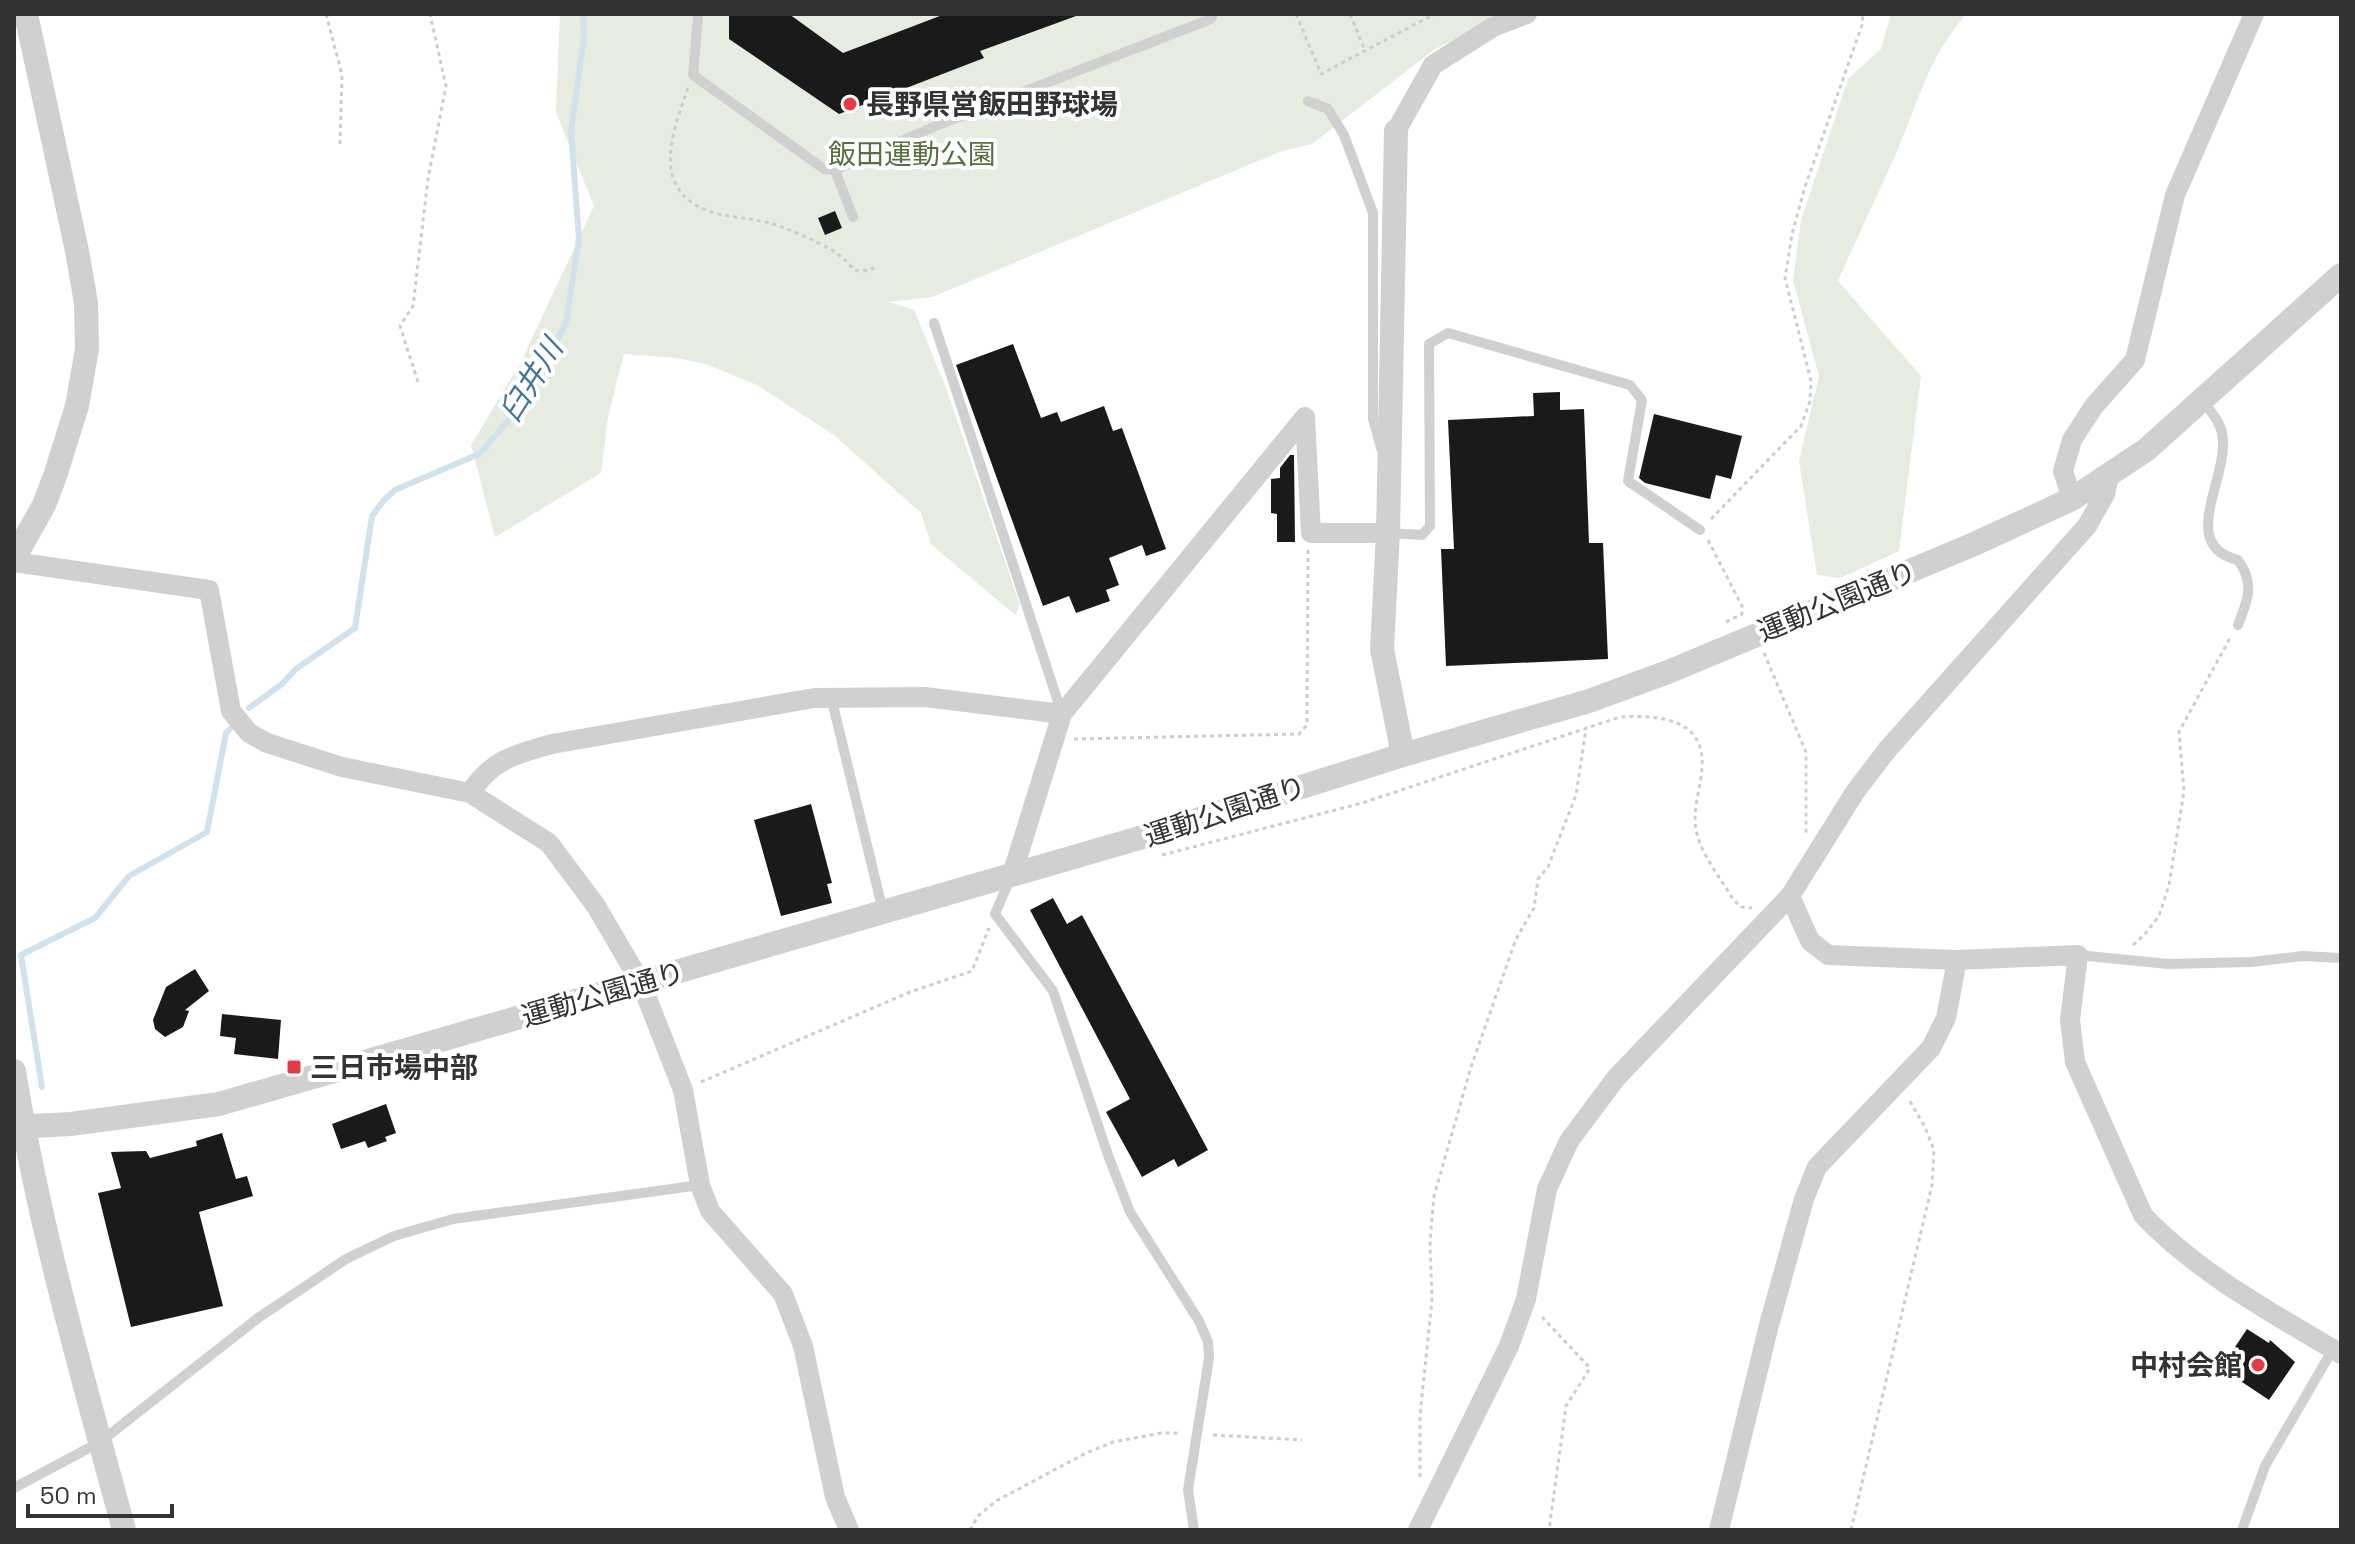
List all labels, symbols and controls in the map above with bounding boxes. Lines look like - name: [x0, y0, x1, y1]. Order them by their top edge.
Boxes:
- place label: 長野県営飯田野球場: [866, 86, 1118, 122]
- marker: 長野県営飯田野球場: [841, 95, 859, 113]
- park label: 飯田運動公園: [828, 136, 996, 172]
- water label: 臼井川: [491, 329, 573, 428]
- street label: 運動公園通り: [1752, 553, 1922, 649]
- street label: 運動公園通り: [1140, 768, 1310, 854]
- street label: 運動公園通り: [517, 954, 689, 1034]
- place label: 三日市場中部: [310, 1049, 478, 1085]
- marker: 三日市場中部: [285, 1058, 303, 1076]
- place label: 中村会館: [2130, 1347, 2242, 1383]
- marker: 中村会館: [2249, 1356, 2267, 1374]
- scale bar: [28, 1468, 172, 1518]
- text: 50 m: [40, 1480, 97, 1511]

